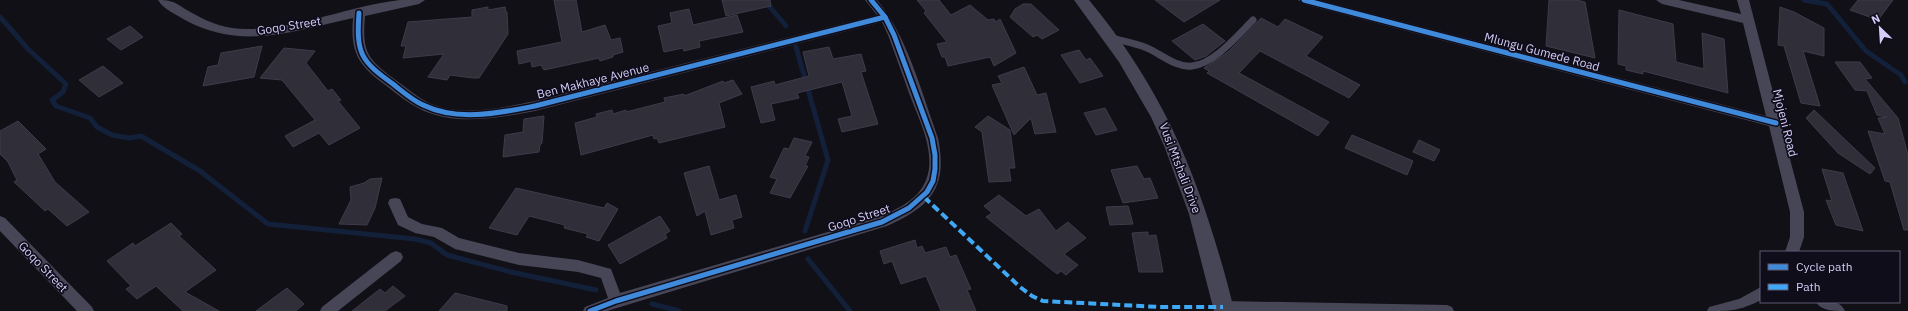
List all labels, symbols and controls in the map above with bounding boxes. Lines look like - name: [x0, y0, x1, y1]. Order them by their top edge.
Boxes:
- north arrow: [1860, 8, 1900, 48]
- text: N: [1869, 11, 1882, 27]
- street label: Goqo Street: [256, 13, 322, 38]
- street label: Mlungu Gumede Road: [1483, 29, 1601, 74]
- street label: Ben Makhaye Avenue: [535, 59, 651, 102]
- street label: Mjojeni Road: [1770, 87, 1801, 158]
- street label: Vusi Mtshali Drive: [1156, 121, 1205, 215]
- street label: Goqo Street: [826, 200, 892, 235]
- street label: Goqo Street: [16, 238, 71, 295]
- legend: [1760, 251, 1900, 303]
- text: Cycle path: [1796, 259, 1853, 274]
- text: Path: [1796, 279, 1821, 294]

